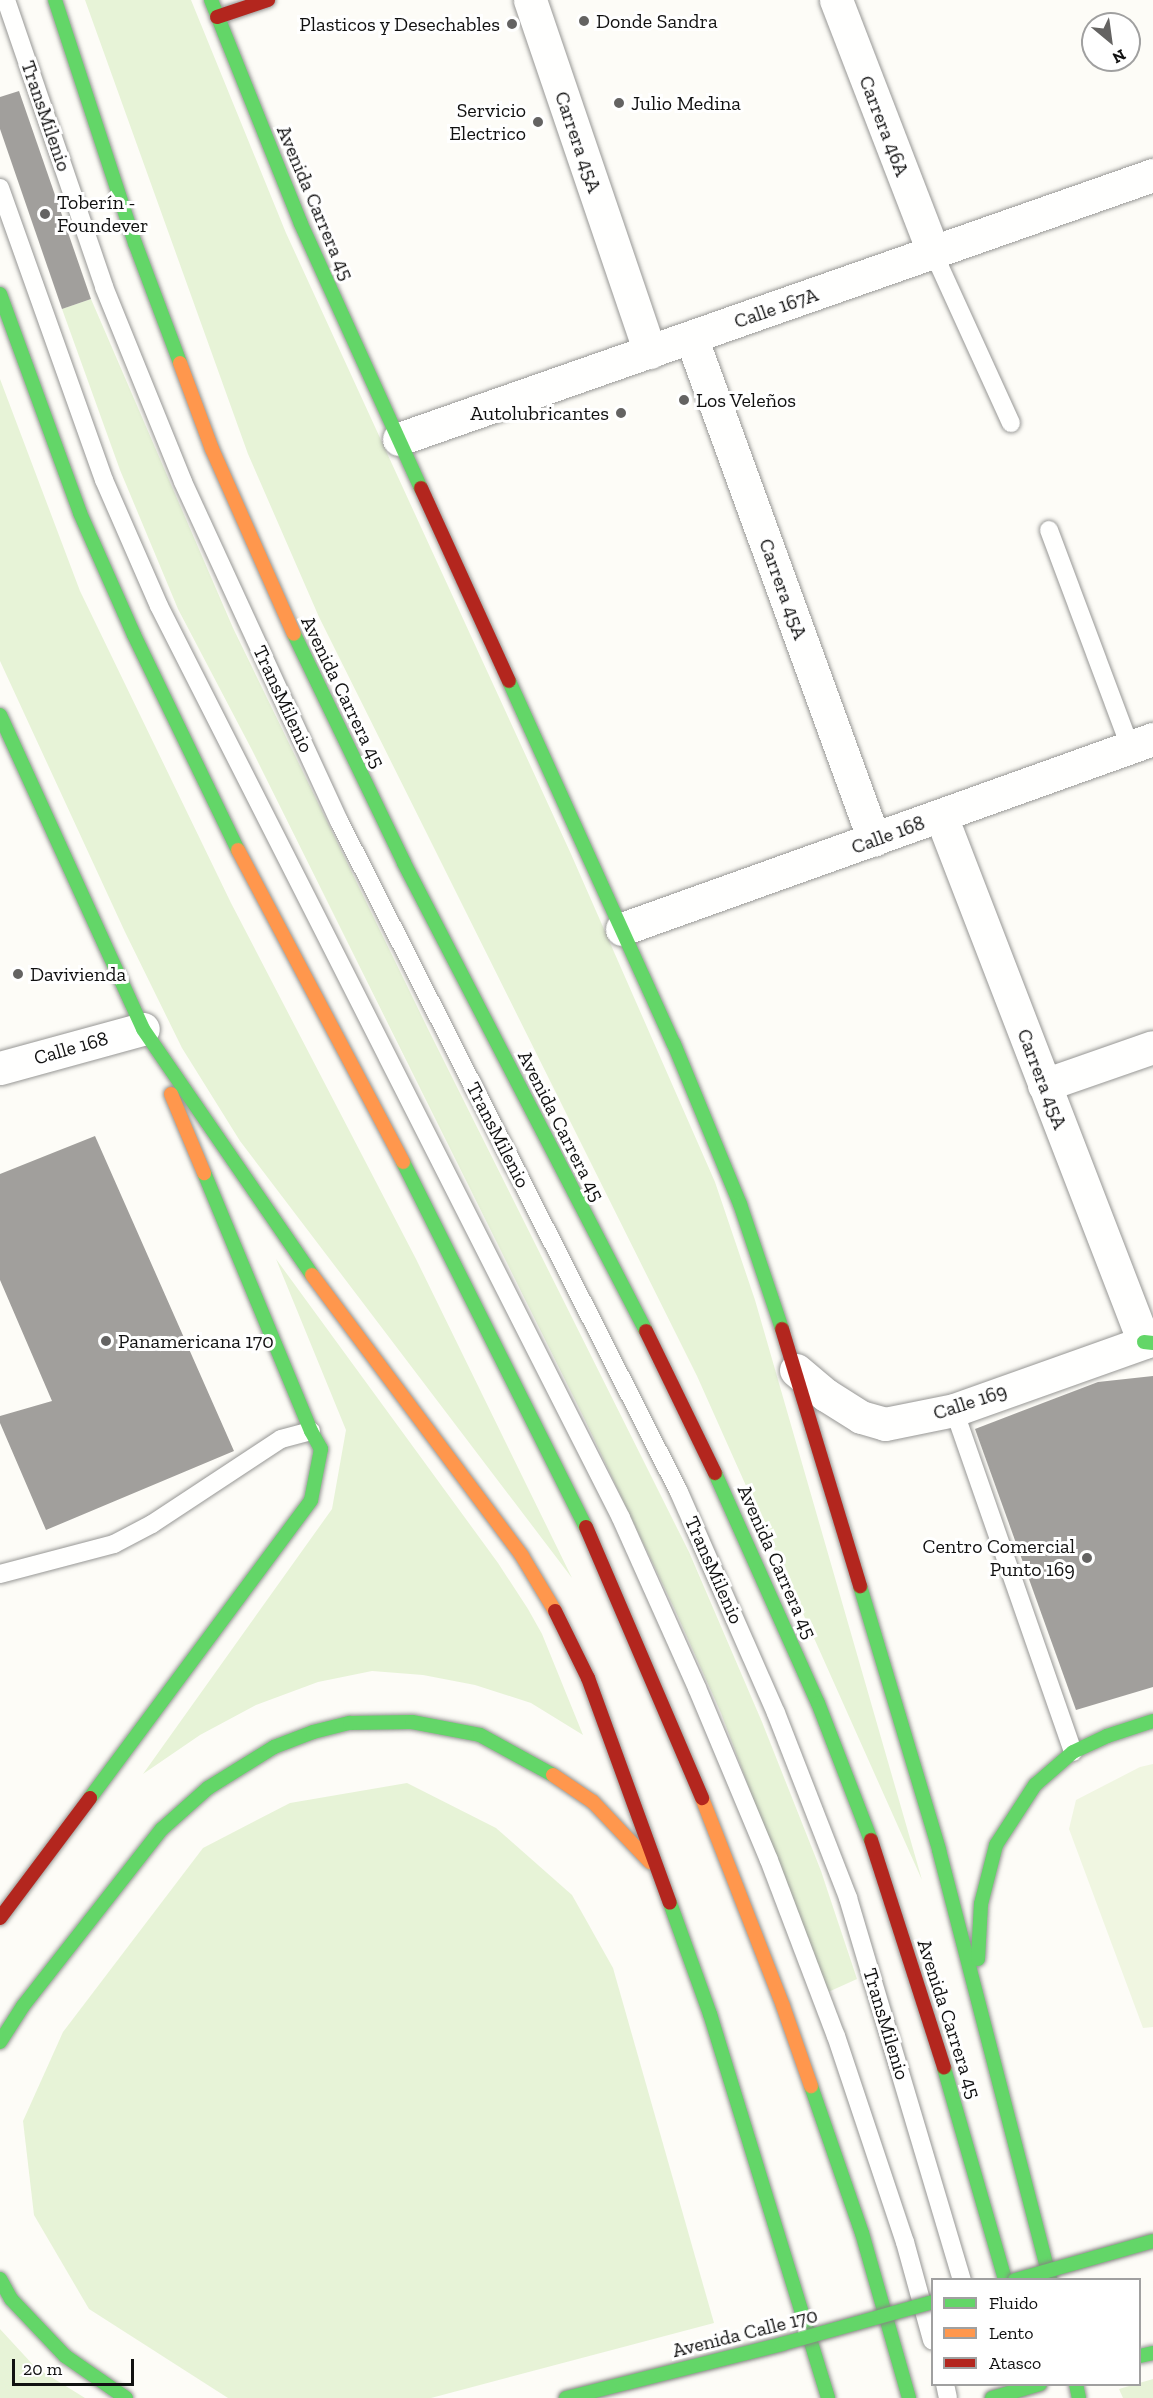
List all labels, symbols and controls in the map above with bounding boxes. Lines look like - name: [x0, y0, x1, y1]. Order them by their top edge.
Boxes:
- place label: Donde Sandra: [596, 9, 718, 33]
- place label: Plasticos y Desechables: [298, 12, 500, 36]
- north arrow: [1081, 12, 1141, 72]
- marker: Donde Sandra: [577, 14, 591, 28]
- marker: Plasticos y Desechables: [505, 17, 519, 31]
- text: N: [1109, 45, 1129, 68]
- street label: TransMilenio: [16, 58, 76, 174]
- street label: Carrera 46A: [854, 72, 914, 180]
- street label: Carrera 45A: [550, 88, 606, 196]
- place label: Julio Medina: [631, 91, 741, 115]
- marker: Julio Medina: [612, 96, 626, 110]
- place label: Servicio Electrico: [449, 98, 526, 145]
- marker: Servicio Electrico: [531, 115, 545, 129]
- street label: Avenida Carrera 45: [272, 122, 358, 284]
- place label: Toberín - Foundever: [57, 190, 148, 237]
- marker: Toberín - Foundever: [38, 207, 52, 221]
- street label: Calle 167A: [731, 282, 821, 334]
- place label: Los Veleños: [696, 388, 797, 412]
- marker: Los Veleños: [677, 393, 691, 407]
- place label: Autolubricantes: [470, 401, 609, 425]
- marker: Autolubricantes: [614, 406, 628, 420]
- street label: Carrera 45A: [754, 535, 812, 643]
- street label: Avenida Carrera 45: [296, 612, 390, 772]
- street label: TransMilenio: [248, 642, 318, 756]
- street label: Calle 168: [848, 811, 928, 859]
- place label: Davivienda: [30, 962, 126, 986]
- marker: Davivienda: [11, 967, 25, 981]
- street label: Calle 168: [31, 1026, 111, 1070]
- street label: Carrera 45A: [1012, 1026, 1072, 1132]
- street label: Avenida Carrera 45: [513, 1047, 609, 1205]
- street label: TransMilenio: [461, 1078, 535, 1192]
- place label: Panamericana 170: [118, 1329, 274, 1353]
- marker: Panamericana 170: [99, 1334, 113, 1348]
- street label: Calle 169: [930, 1379, 1010, 1425]
- street label: Avenida Carrera 45: [732, 1481, 822, 1643]
- street label: TransMilenio: [680, 1512, 748, 1628]
- place label: Centro Comercial Punto 169: [923, 1534, 1075, 1581]
- marker: Centro Comercial Punto 169: [1080, 1551, 1094, 1565]
- street label: Avenida Carrera 45: [912, 1936, 986, 2102]
- street label: TransMilenio: [858, 1965, 914, 2083]
- legend: [931, 2278, 1141, 2386]
- text: Fluido: [989, 2292, 1038, 2314]
- street label: Avenida Calle 170: [670, 2303, 820, 2363]
- text: Lento: [989, 2322, 1034, 2344]
- scale bar: [15, 2347, 136, 2385]
- text: Atasco: [989, 2352, 1041, 2374]
- text: 20 m: [23, 2358, 62, 2380]

